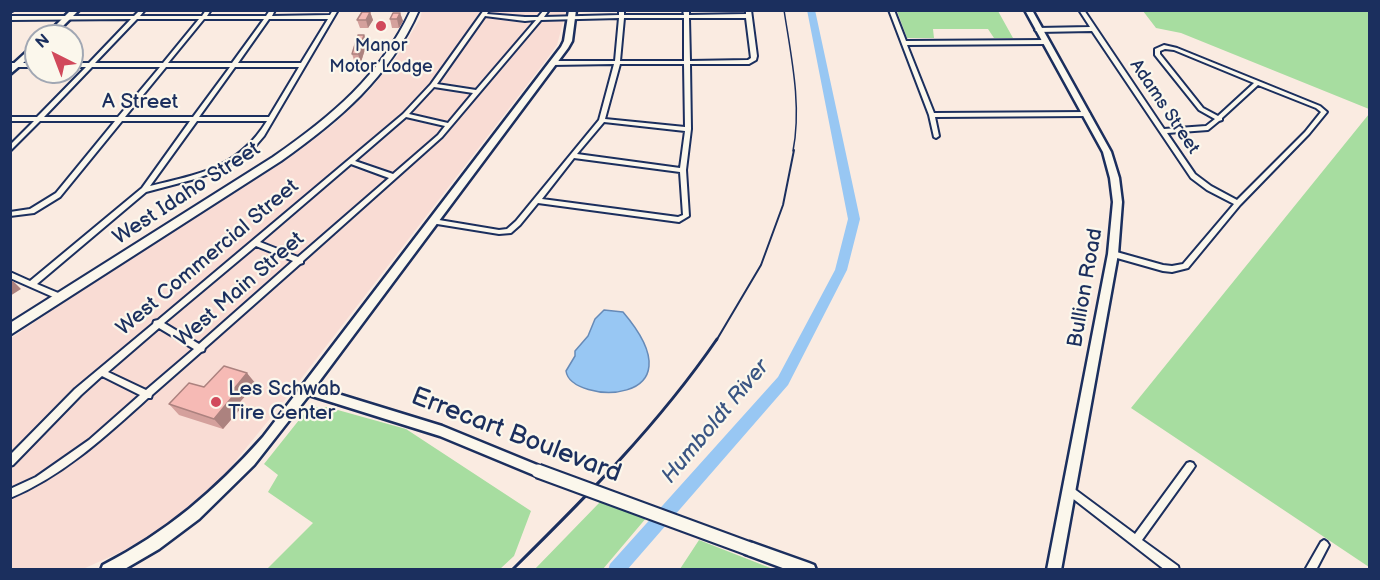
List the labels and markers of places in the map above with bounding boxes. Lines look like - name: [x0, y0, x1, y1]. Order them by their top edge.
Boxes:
- marker: Manor Motor Lodge: [374, 19, 388, 33]
- place label: Manor Motor Lodge: [329, 35, 433, 78]
- place label: Les Schwab Tire Center: [228, 377, 341, 427]
- marker: Les Schwab Tire Center: [209, 395, 223, 409]

